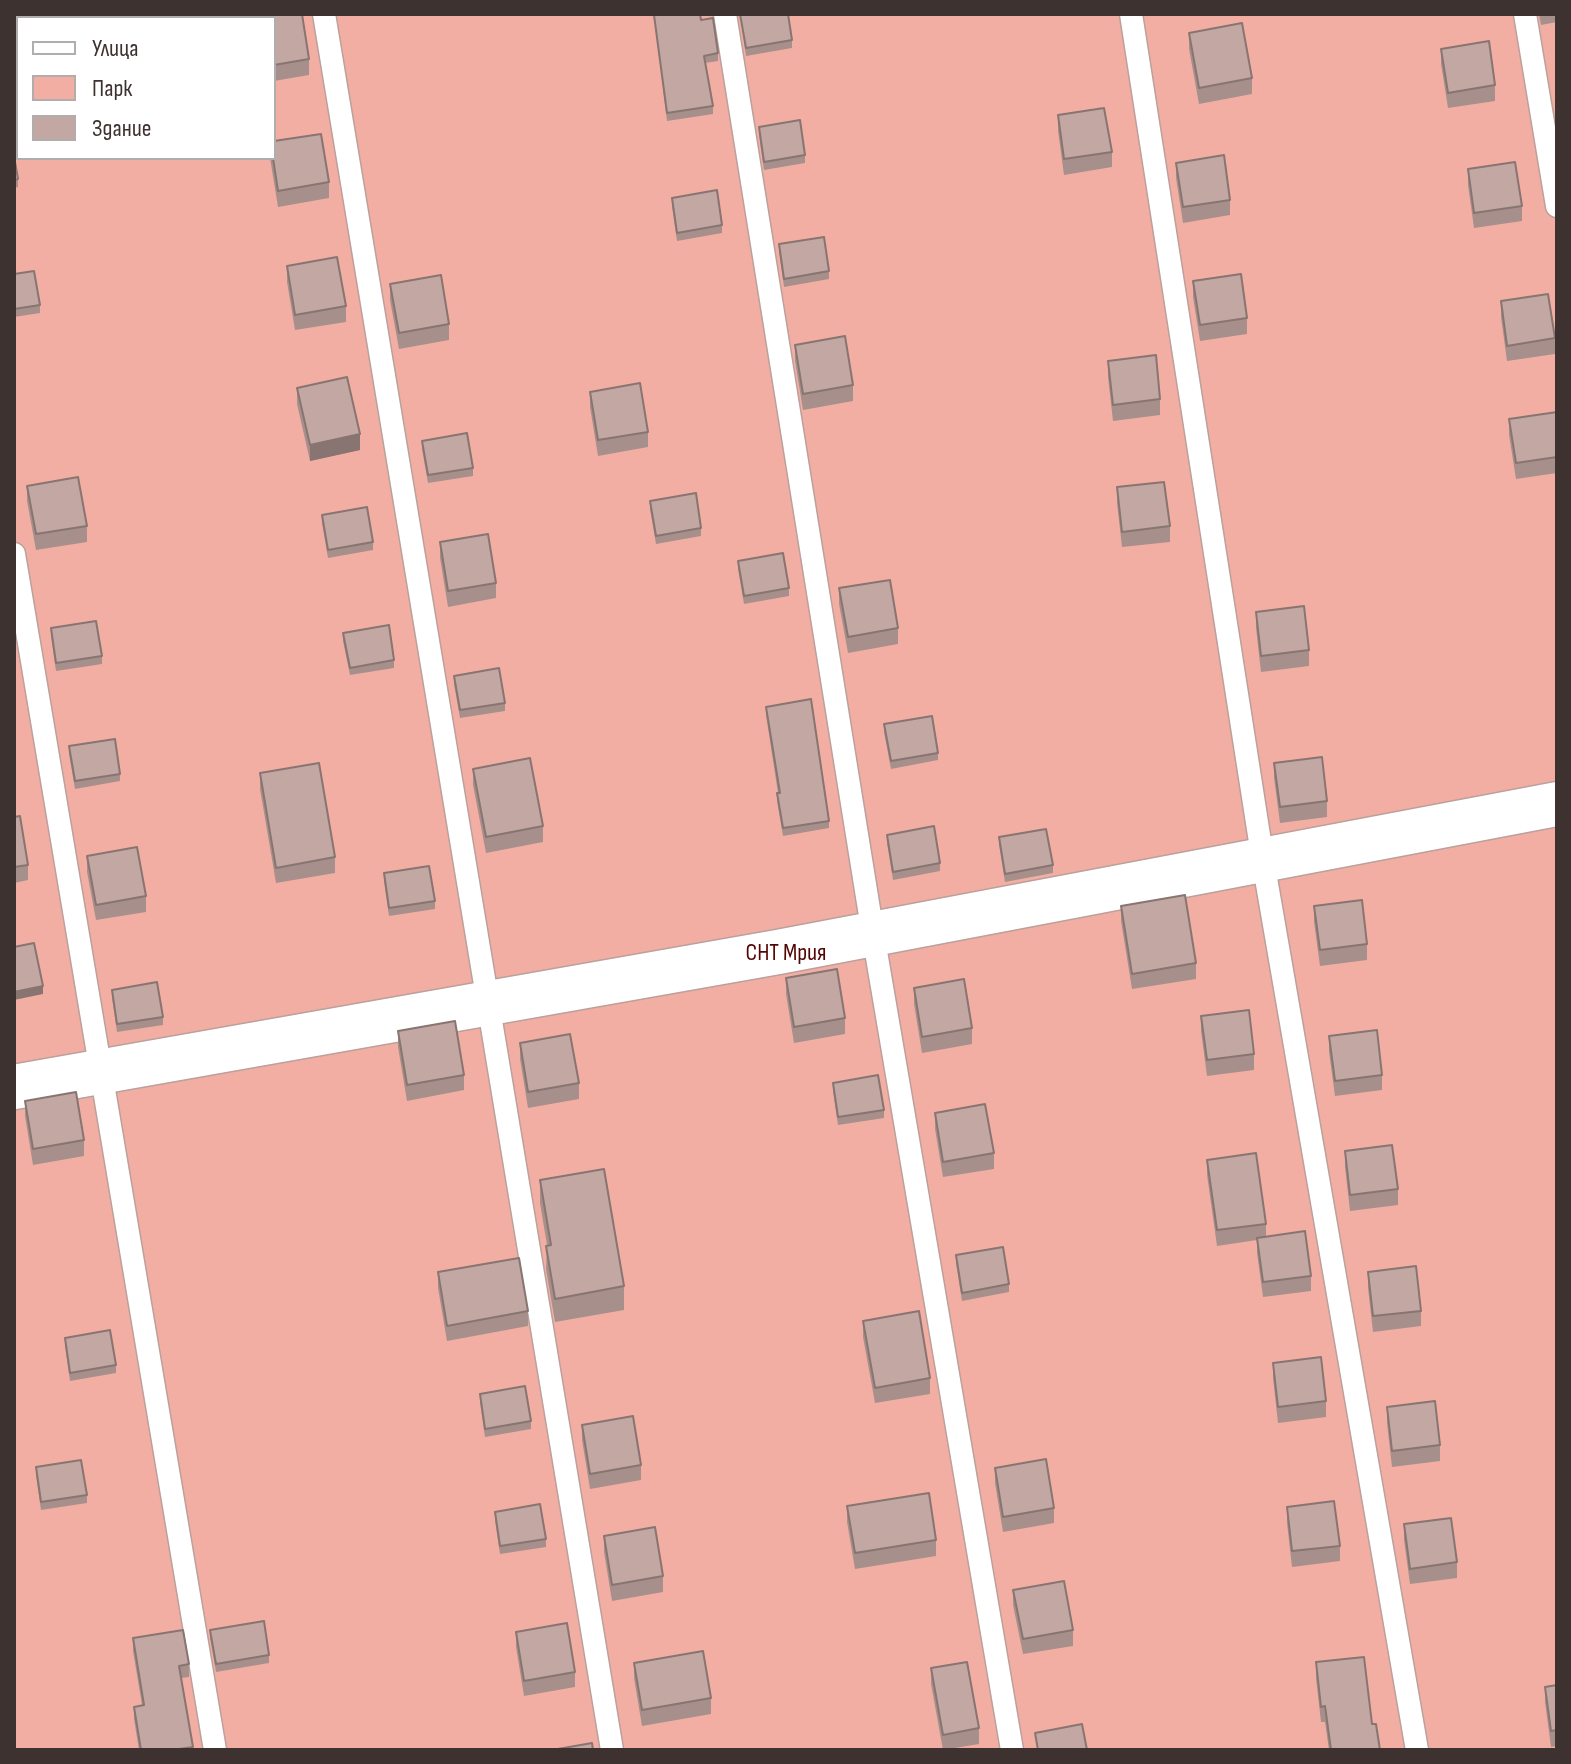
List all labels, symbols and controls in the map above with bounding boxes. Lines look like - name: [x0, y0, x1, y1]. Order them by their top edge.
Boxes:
- legend: [16, 16, 276, 160]
- text: Улица: [92, 34, 138, 63]
- text: Парк: [92, 74, 132, 103]
- text: Здание: [92, 114, 151, 143]
- park label: СНТ Мрия: [745, 940, 827, 968]

